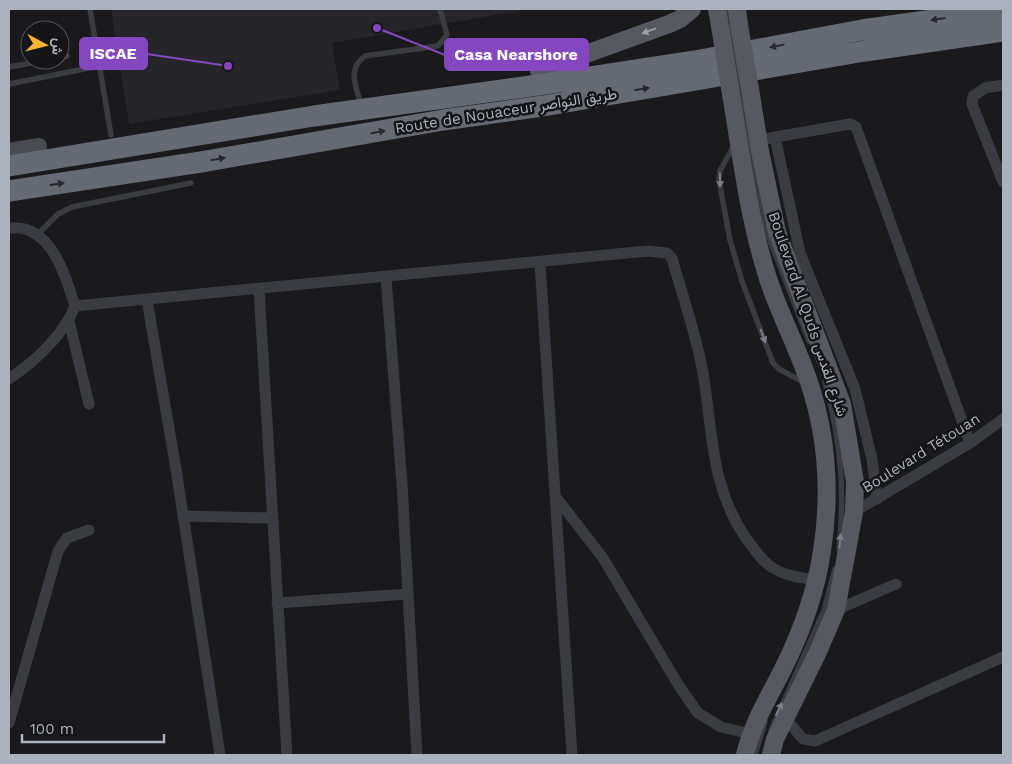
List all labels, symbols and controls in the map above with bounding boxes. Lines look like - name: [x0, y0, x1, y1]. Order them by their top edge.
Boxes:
- one-way arrow: [929, 16, 945, 24]
- north arrow: [20, 20, 70, 70]
- one-way arrow: [641, 27, 656, 35]
- text: ش: [48, 37, 67, 56]
- callout: ISCAE: [80, 38, 147, 69]
- callout: Casa Nearshore: [445, 39, 588, 70]
- one-way arrow: [769, 42, 785, 50]
- text: ISCAE: [89, 44, 137, 63]
- text: Casa Nearshore: [454, 45, 578, 64]
- street label: Route de Nouaceur طريق النواصر: [394, 85, 619, 138]
- one-way arrow: [634, 85, 650, 93]
- one-way arrow: [370, 128, 385, 136]
- one-way arrow: [210, 155, 226, 163]
- one-way arrow: [716, 173, 724, 189]
- one-way arrow: [49, 180, 65, 188]
- street label: Boulevard Al Quds شارع القدس: [763, 209, 852, 419]
- one-way arrow: [760, 329, 767, 344]
- street label: Boulevard Tétouan: [859, 410, 983, 496]
- one-way arrow: [836, 533, 844, 549]
- one-way arrow: [774, 702, 783, 717]
- scale bar: [22, 712, 165, 744]
- text: 100 m: [30, 720, 74, 738]

